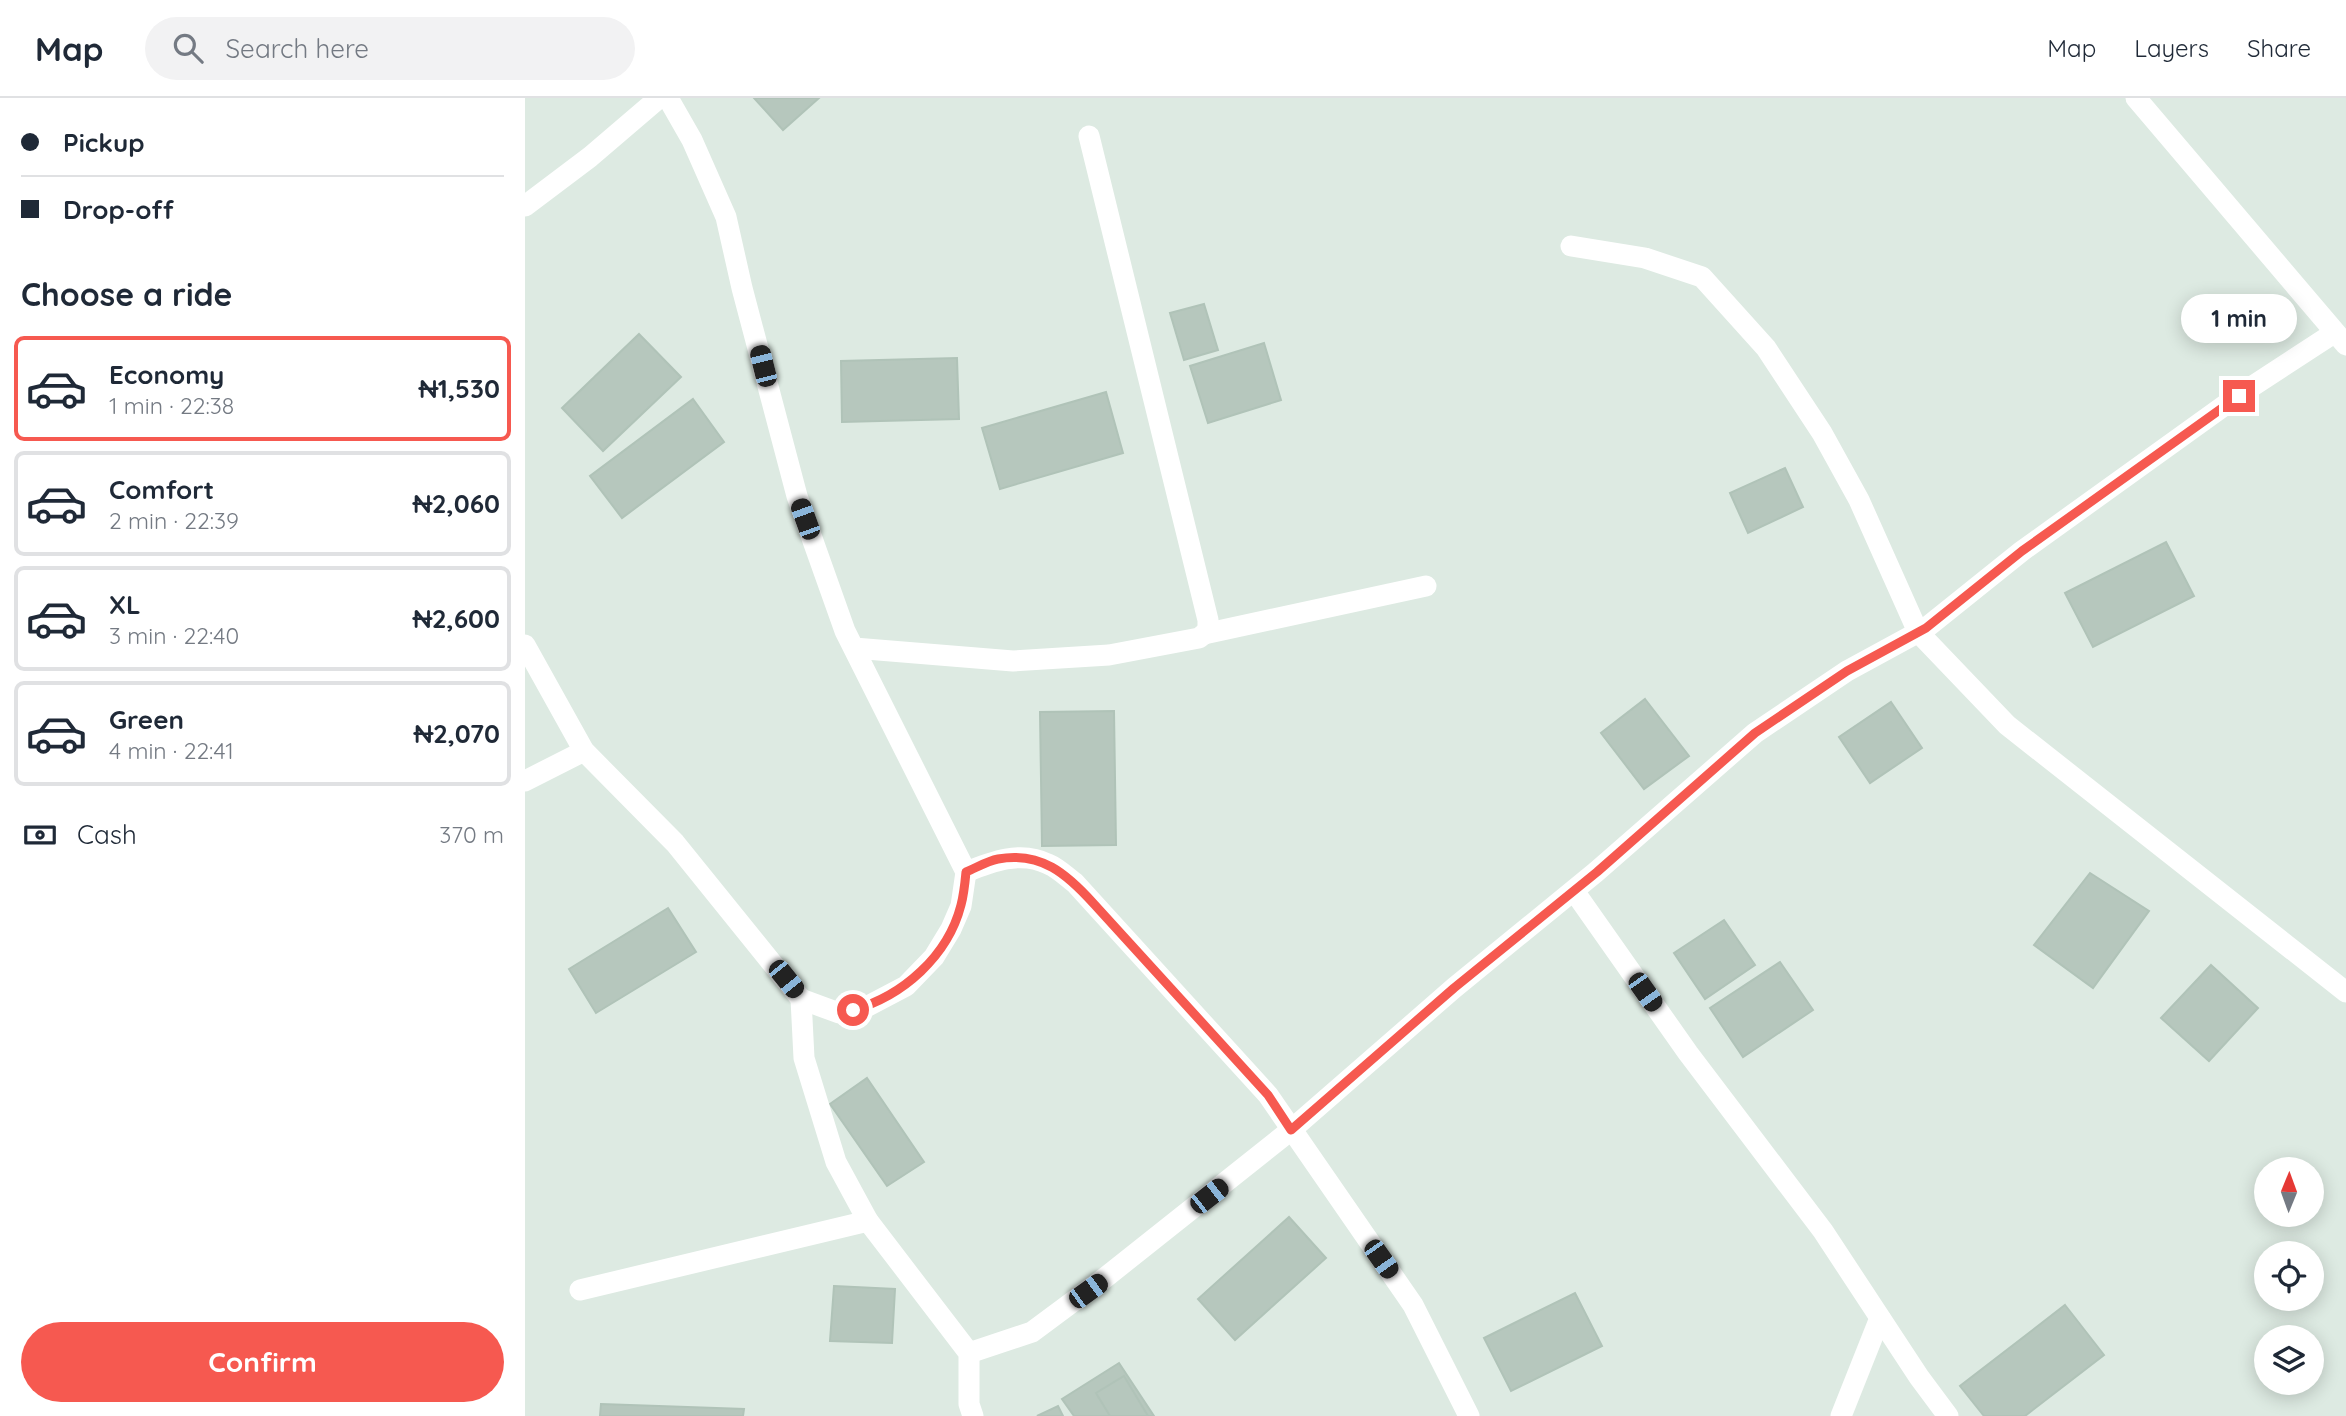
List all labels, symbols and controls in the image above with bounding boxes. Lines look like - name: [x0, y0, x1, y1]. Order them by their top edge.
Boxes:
- search box: [145, 17, 635, 80]
- text: Map: [35, 28, 103, 69]
- icon: search: [169, 29, 207, 67]
- text: Search here: [225, 32, 369, 65]
- text: Map: [2047, 33, 2096, 63]
- text: Layers: [2134, 33, 2209, 63]
- text: Share: [2247, 33, 2311, 63]
- text: Pickup: [63, 126, 145, 159]
- text: Drop-off: [63, 193, 174, 226]
- text: Choose a ride: [21, 274, 233, 314]
- callout: 1 min: [2181, 294, 2297, 344]
- text: 1 min: [2211, 304, 2267, 333]
- car: [748, 343, 779, 389]
- icon: car: [25, 357, 88, 420]
- text: Economy: [109, 358, 224, 391]
- text: ₦1,530: [419, 372, 500, 405]
- route end: [2223, 380, 2255, 412]
- text: 1 min · 22:38: [109, 391, 234, 420]
- icon: car: [25, 472, 88, 535]
- text: Comfort: [109, 473, 214, 506]
- text: ₦2,060: [413, 487, 500, 520]
- car: [788, 496, 823, 542]
- text: 2 min · 22:39: [109, 506, 239, 535]
- icon: car: [25, 587, 88, 650]
- text: XL: [109, 588, 141, 621]
- text: ₦2,600: [413, 602, 500, 635]
- text: 3 min · 22:40: [109, 621, 239, 650]
- icon: car: [25, 702, 88, 765]
- text: Green: [109, 703, 184, 736]
- text: ₦2,070: [414, 717, 500, 750]
- text: 4 min · 22:41: [109, 736, 234, 765]
- icon: cash: [21, 816, 59, 854]
- text: Cash: [77, 818, 137, 851]
- text: 370 m: [439, 820, 504, 849]
- car: [765, 956, 808, 1002]
- car: [1625, 969, 1666, 1015]
- route start: [837, 994, 869, 1026]
- north arrow: [2254, 1157, 2324, 1227]
- map controls: [2254, 1157, 2324, 1395]
- car: [1186, 1175, 1233, 1217]
- car: [1361, 1236, 1402, 1282]
- button: locate: [2254, 1241, 2324, 1311]
- car: [1065, 1270, 1112, 1312]
- button: Confirm: [21, 1322, 504, 1402]
- button: layers: [2254, 1325, 2324, 1395]

